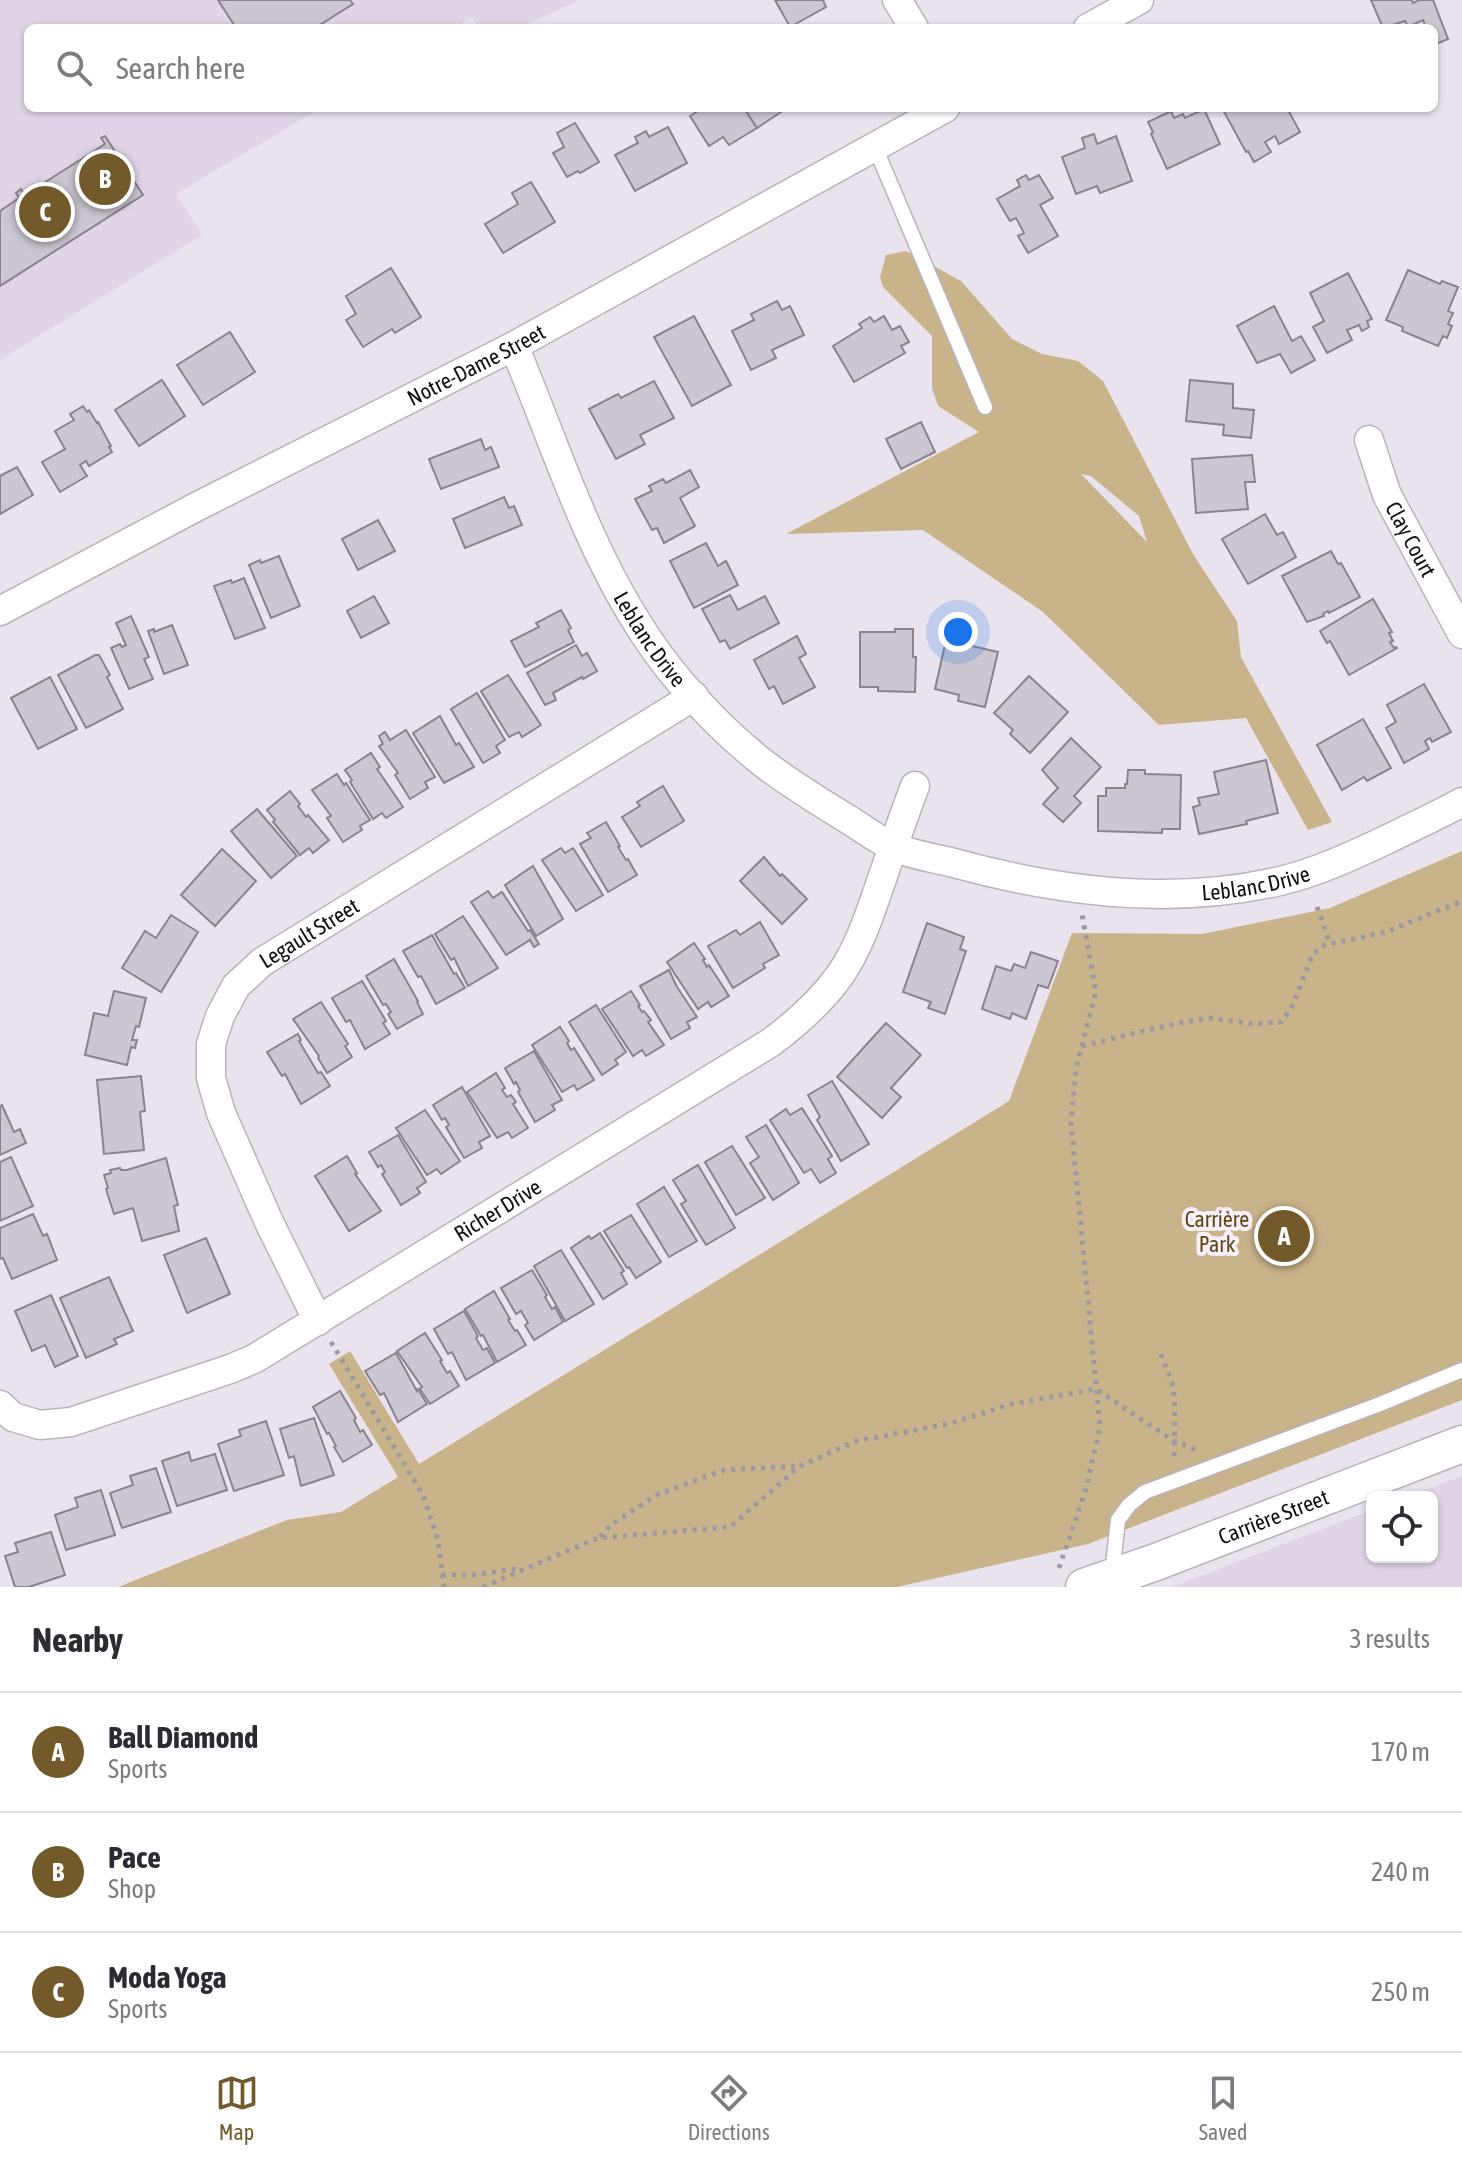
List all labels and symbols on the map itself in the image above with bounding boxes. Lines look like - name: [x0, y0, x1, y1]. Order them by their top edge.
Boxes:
- pin: B: [79, 149, 131, 209]
- pin: C: [19, 182, 71, 242]
- street label: Notre-Dame Street: [403, 318, 550, 411]
- street label: Clay Court: [1380, 497, 1442, 581]
- street label: Leblanc Drive: [608, 587, 692, 692]
- your location: [938, 612, 978, 652]
- street label: Leblanc Drive: [1201, 860, 1313, 906]
- street label: Legault Street: [255, 893, 364, 973]
- street label: Richer Drive: [449, 1173, 546, 1246]
- park label: Carrière Park: [1185, 1206, 1249, 1257]
- pin: A: [1258, 1206, 1310, 1266]
- street label: Carrière Street: [1215, 1484, 1332, 1550]

